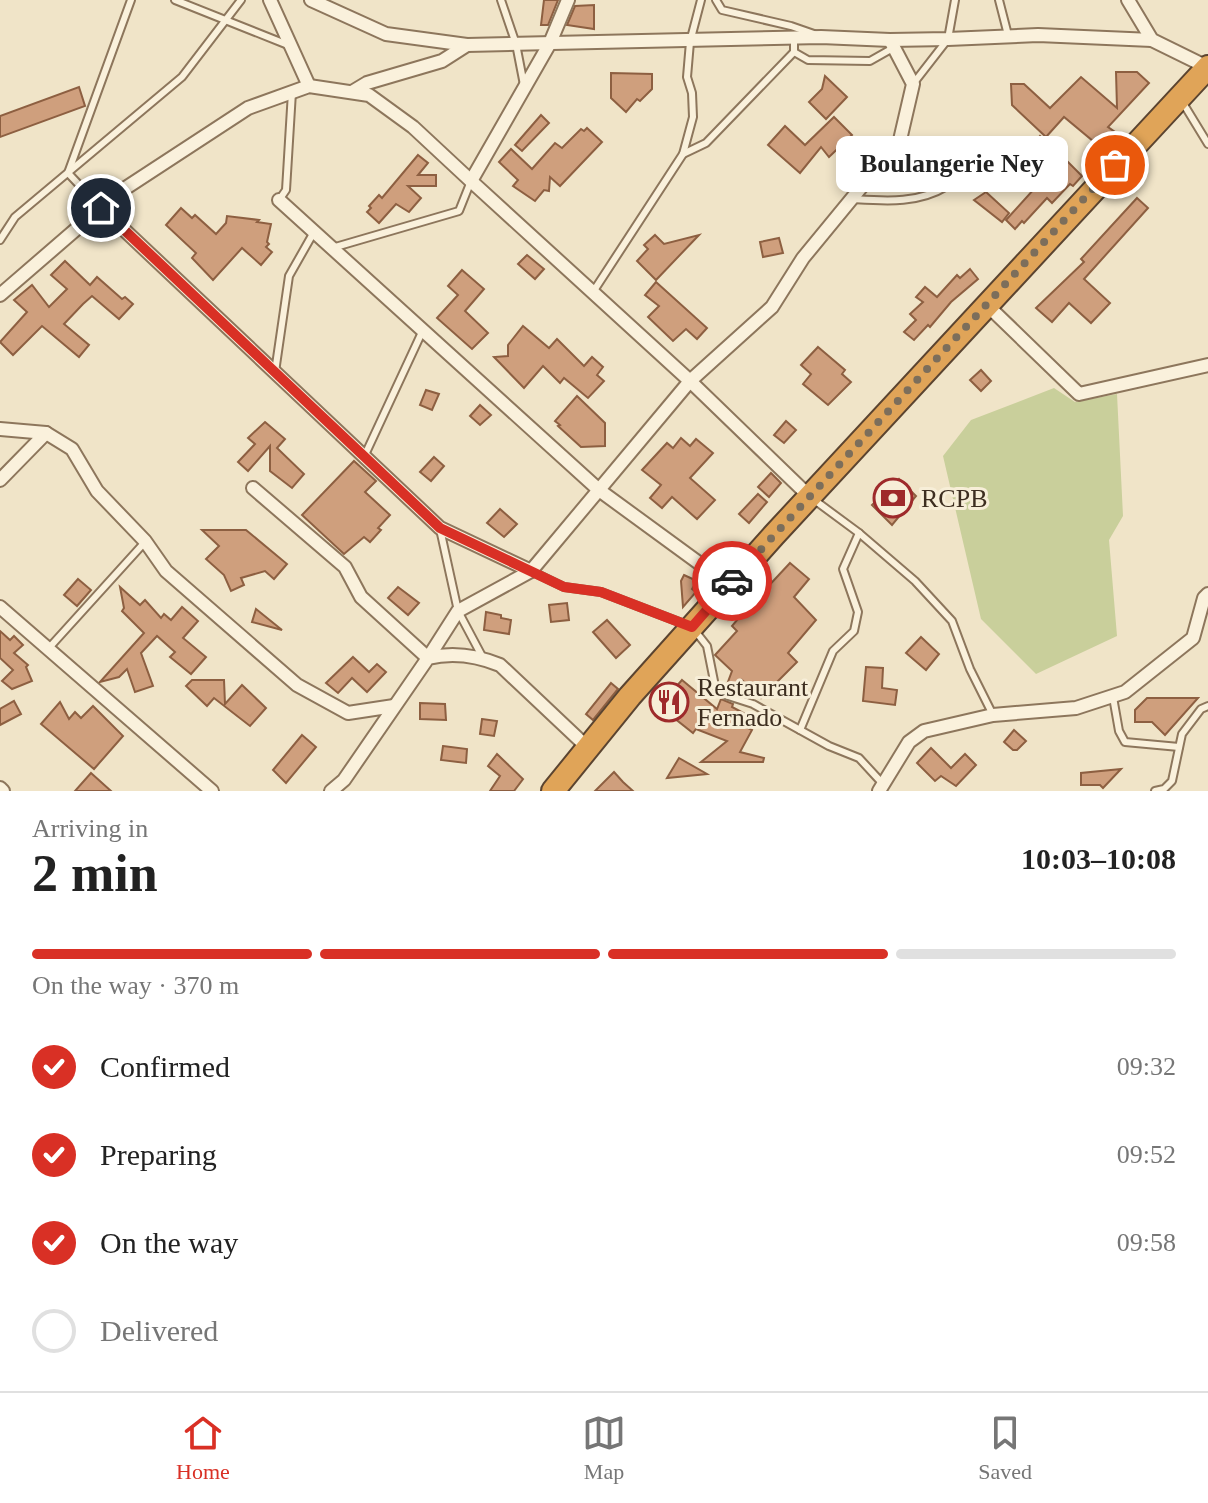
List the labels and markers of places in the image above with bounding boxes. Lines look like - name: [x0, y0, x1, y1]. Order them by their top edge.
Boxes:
- pin: [1081, 131, 1149, 199]
- callout: Boulangerie Ney: [835, 137, 1067, 193]
- pin: [67, 174, 135, 242]
- bank icon: RCPB: [872, 477, 914, 519]
- place label: RCPB: [921, 484, 988, 513]
- place label: Restaurant Fernado: [697, 673, 809, 732]
- restaurant icon: Restaurant Fernado: [648, 681, 690, 723]

